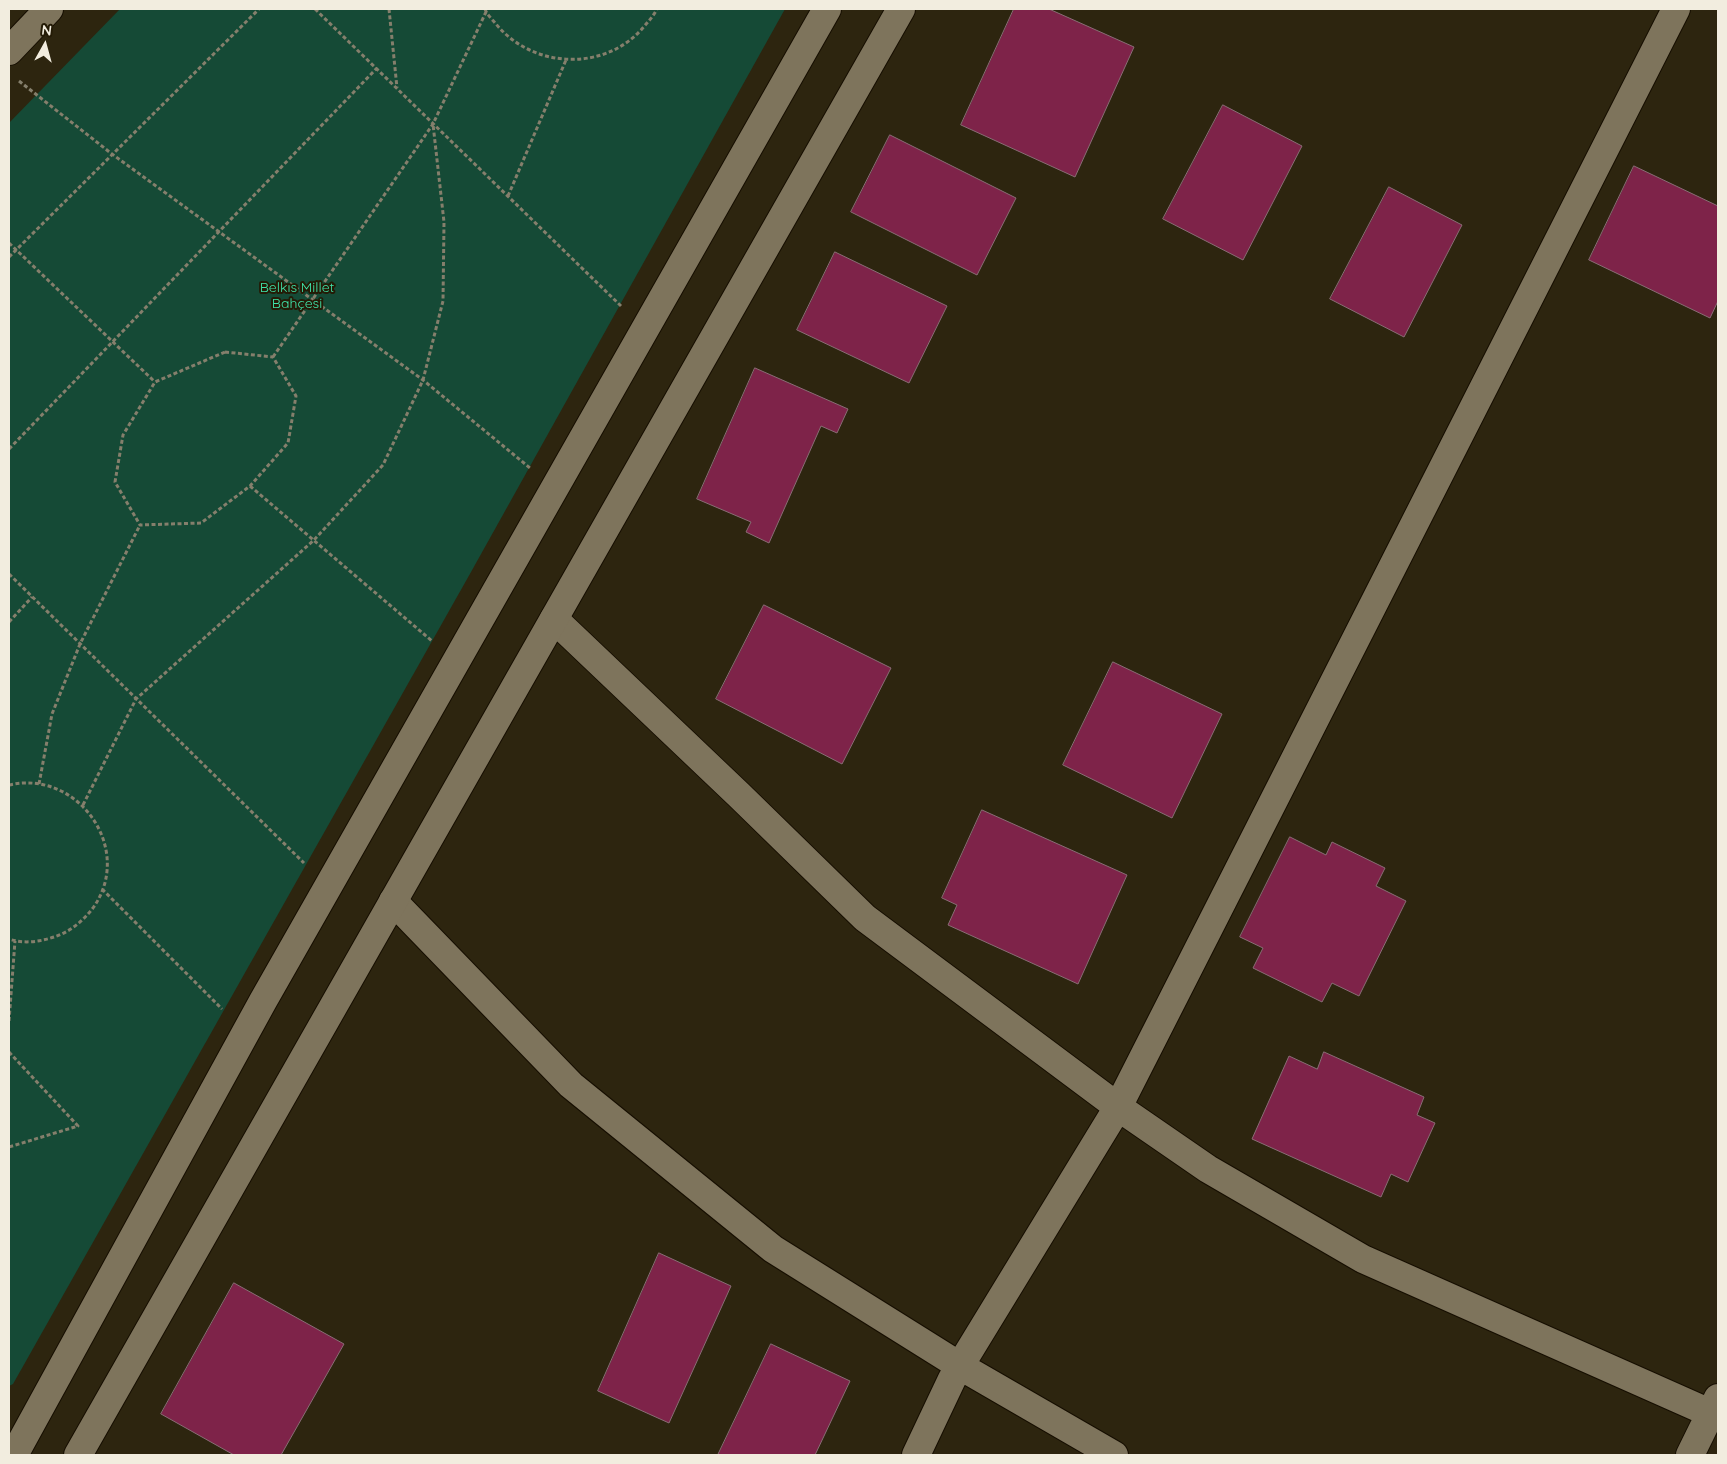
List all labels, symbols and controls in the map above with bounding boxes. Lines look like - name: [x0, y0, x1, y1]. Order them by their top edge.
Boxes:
- north arrow: [20, 20, 70, 70]
- text: N: [41, 21, 53, 40]
- park label: Belkıs Millet Bahçesi: [260, 280, 334, 312]

